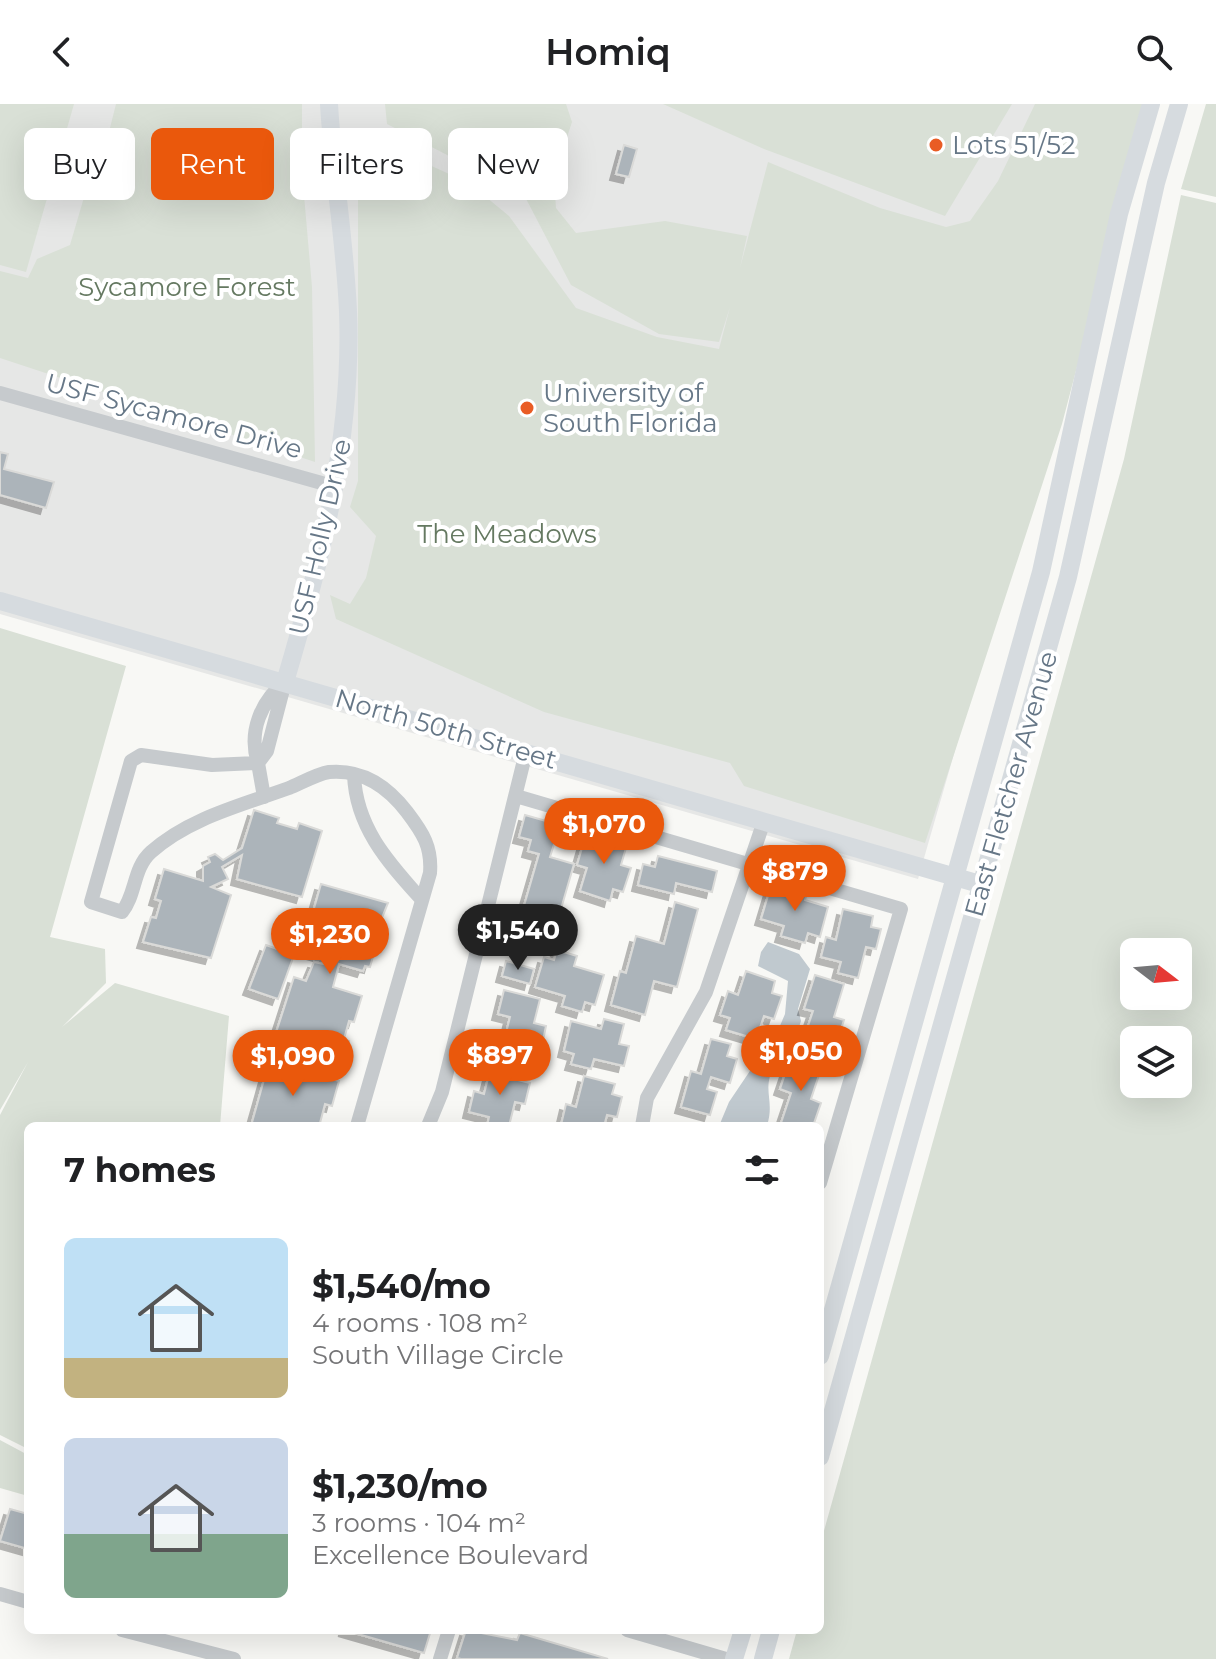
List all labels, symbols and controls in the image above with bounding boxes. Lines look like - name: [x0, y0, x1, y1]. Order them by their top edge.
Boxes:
- icon: back: [40, 30, 84, 74]
- text: Homiq: [545, 30, 671, 74]
- icon: search: [1132, 30, 1176, 74]
- chip: Buy: [24, 128, 135, 200]
- chip: Rent: [151, 128, 274, 200]
- chip: Filters: [290, 128, 432, 200]
- chip: New: [448, 128, 568, 200]
- place label: Lots 51/52: [952, 129, 1076, 161]
- marker: Lots 51/52: [927, 136, 945, 154]
- park label: Sycamore Forest: [78, 271, 296, 303]
- street label: USF Sycamore Drive: [42, 366, 306, 466]
- place label: University of South Florida: [543, 377, 718, 439]
- marker: University of South Florida: [518, 399, 536, 417]
- street label: USF Holly Drive: [282, 436, 358, 638]
- park label: The Meadows: [417, 518, 597, 550]
- street label: East Fletcher Avenue: [958, 647, 1064, 921]
- street label: North 50th Street: [332, 682, 560, 776]
- pin: $1,070: [539, 798, 669, 866]
- text: $1,070: [562, 808, 646, 840]
- pin: $879: [748, 845, 842, 913]
- text: $879: [762, 855, 828, 887]
- pin: $1,540: [453, 904, 583, 972]
- pin: $1,230: [265, 908, 395, 976]
- text: $1,540: [476, 914, 560, 946]
- text: $1,230: [289, 918, 371, 950]
- north arrow: [1120, 938, 1192, 1010]
- map controls: [1120, 938, 1192, 1098]
- pin: $1,050: [736, 1025, 866, 1093]
- button: layers: [1120, 1026, 1192, 1098]
- pin: $897: [453, 1029, 547, 1097]
- pin: $1,090: [228, 1030, 358, 1098]
- text: $1,050: [759, 1035, 843, 1067]
- text: $897: [467, 1039, 533, 1071]
- text: $1,090: [251, 1040, 335, 1072]
- icon: filters: [740, 1148, 784, 1192]
- text: 7 homes: [64, 1149, 216, 1191]
- text: $1,540/mo: [312, 1265, 491, 1307]
- icon: home: [128, 1270, 224, 1366]
- text: 4 rooms · 108 m²: [312, 1307, 528, 1339]
- text: South Village Circle: [312, 1339, 564, 1371]
- text: $1,230/mo: [312, 1465, 488, 1507]
- icon: home: [128, 1470, 224, 1566]
- text: 3 rooms · 104 m²: [312, 1507, 526, 1539]
- text: Excellence Boulevard: [312, 1539, 589, 1571]

